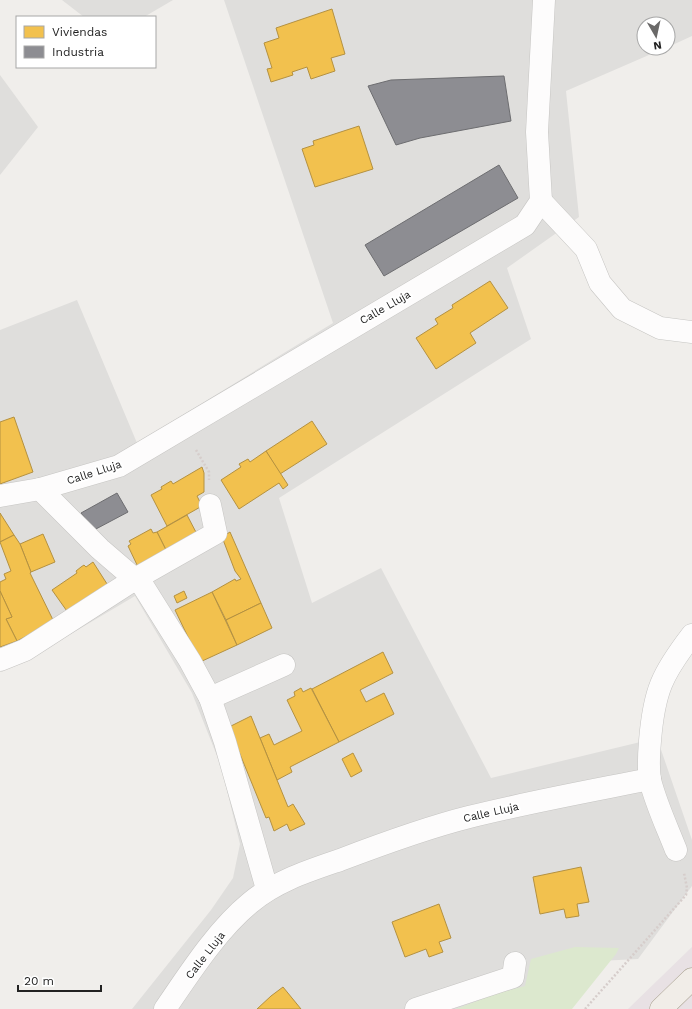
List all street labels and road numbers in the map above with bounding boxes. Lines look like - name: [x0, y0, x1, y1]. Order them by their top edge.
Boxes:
- street label: Calle Lluja: [358, 288, 413, 327]
- street label: Calle Lluja: [65, 458, 123, 487]
- street label: Calle Lluja: [462, 800, 520, 825]
- street label: Calle Lluja: [183, 929, 228, 982]

